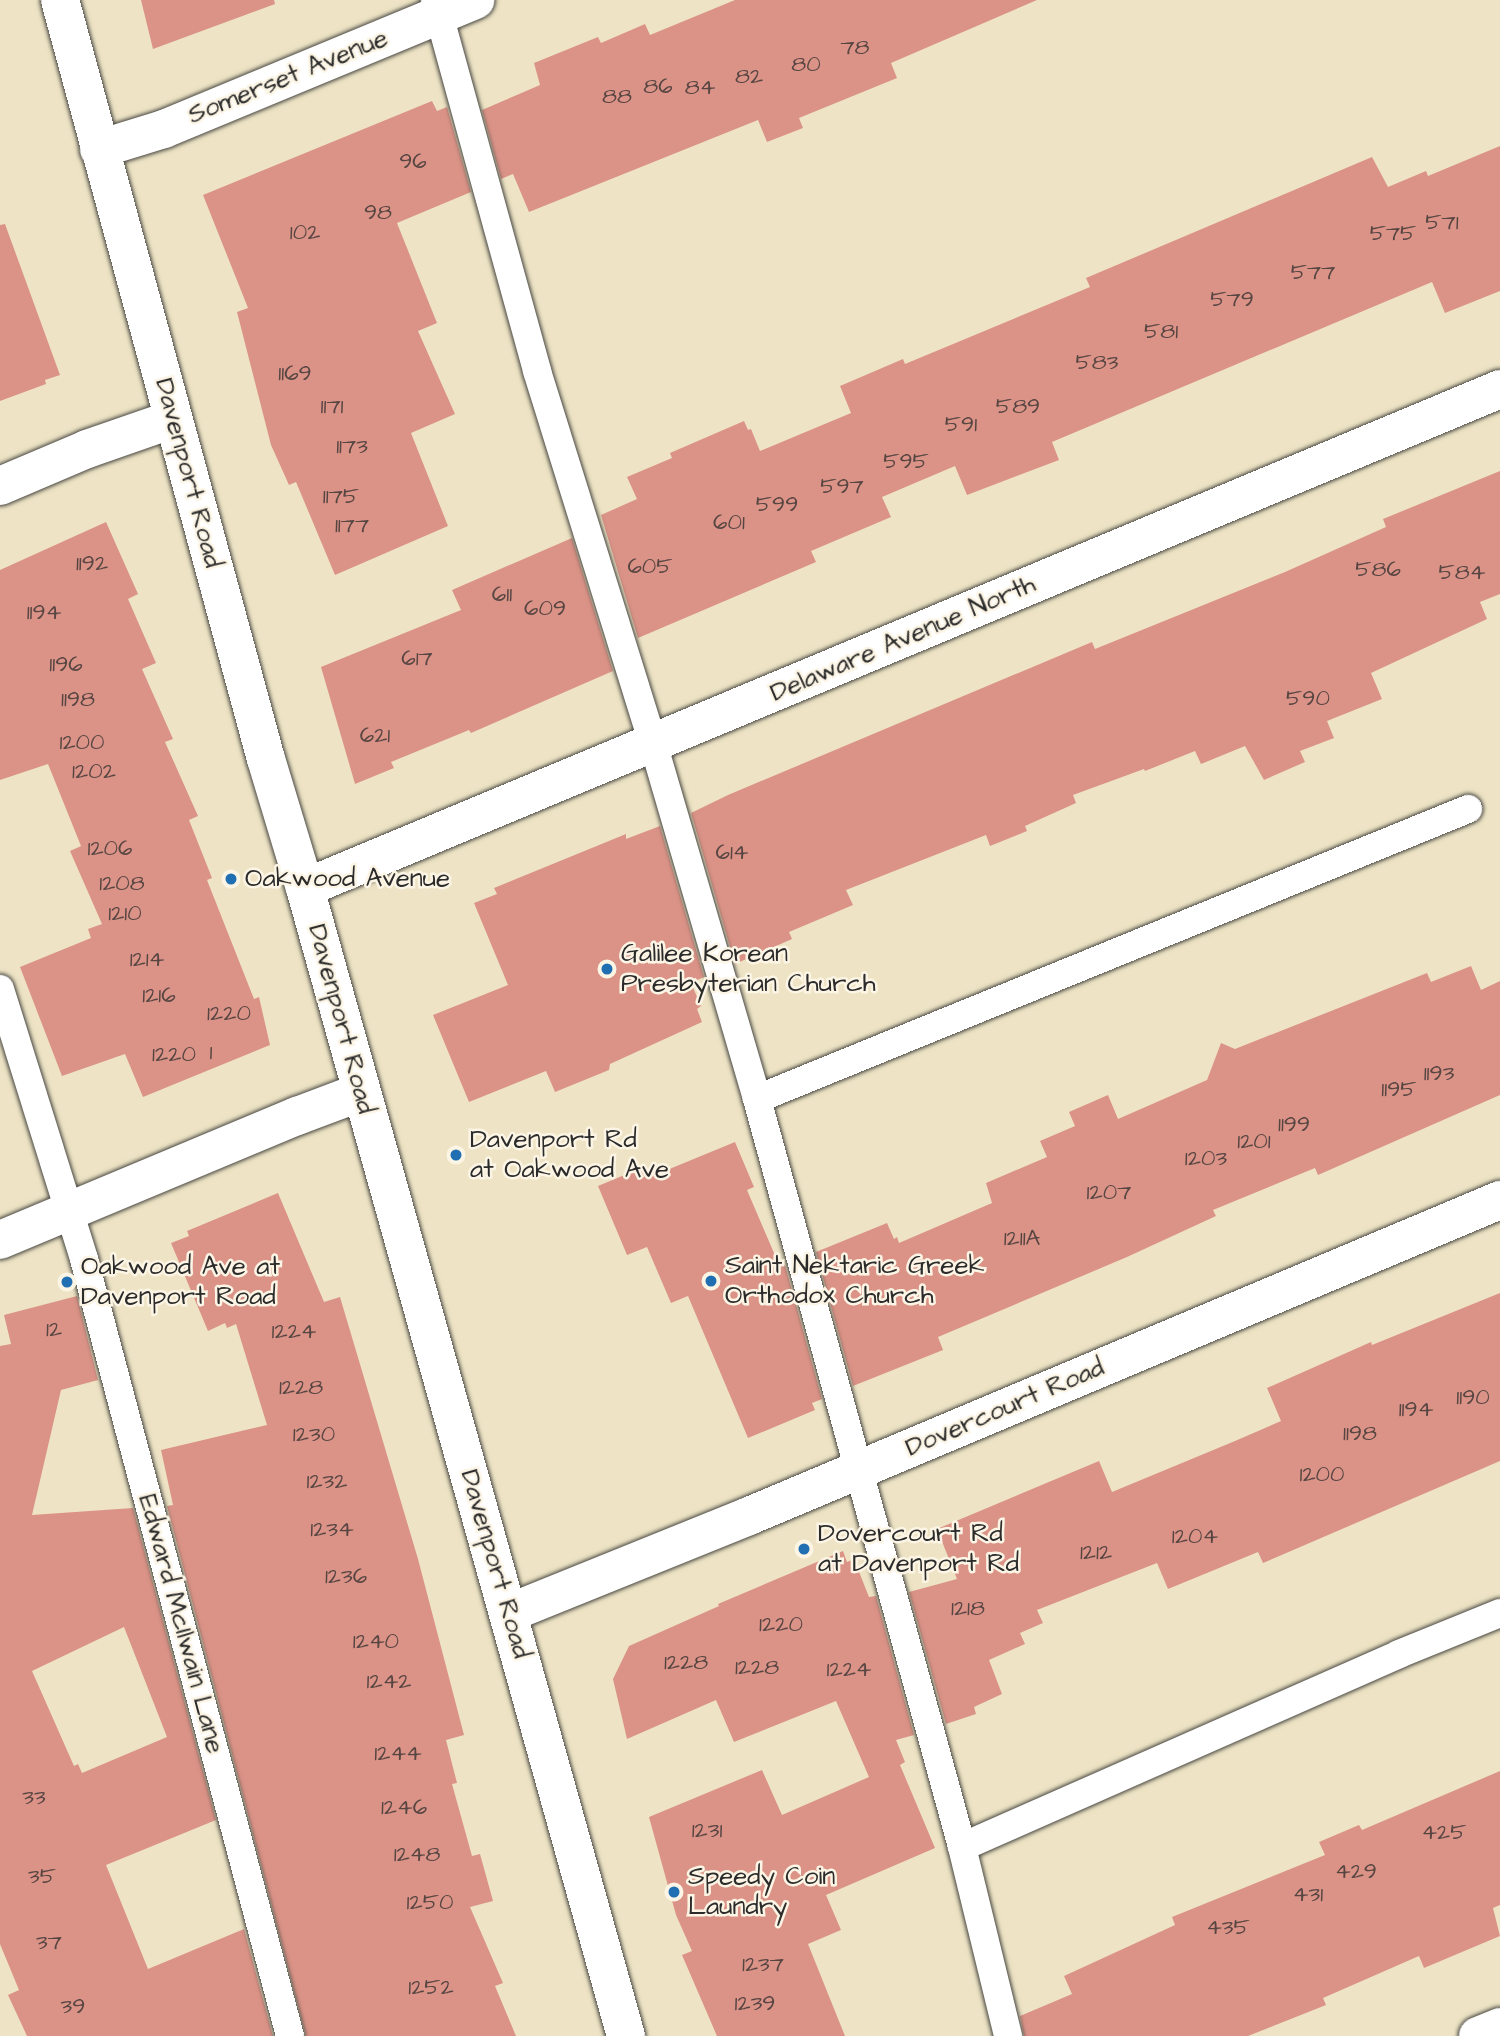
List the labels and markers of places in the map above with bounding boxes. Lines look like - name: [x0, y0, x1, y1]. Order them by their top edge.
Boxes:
- place label: Oakwood Avenue: [245, 863, 450, 895]
- marker: Oakwood Avenue: [223, 871, 239, 887]
- place label: Galilee Korean Presbyterian Church: [621, 938, 876, 1000]
- marker: Galilee Korean Presbyterian Church: [599, 961, 615, 977]
- place label: Davenport Rd at Oakwood Ave: [470, 1124, 669, 1186]
- marker: Davenport Rd at Oakwood Ave: [448, 1147, 464, 1163]
- place label: Saint Nektaric Greek Orthodox Church: [725, 1250, 984, 1312]
- place label: Oakwood Ave at Davenport Road: [81, 1251, 280, 1312]
- marker: Saint Nektaric Greek Orthodox Church: [703, 1273, 719, 1289]
- marker: Oakwood Ave at Davenport Road: [59, 1274, 75, 1290]
- place label: Dovercourt Rd at Davenport Rd: [818, 1518, 1019, 1580]
- marker: Dovercourt Rd at Davenport Rd: [796, 1541, 812, 1557]
- place label: Speedy Coin Laundry: [688, 1861, 835, 1923]
- marker: Speedy Coin Laundry: [666, 1884, 682, 1900]

